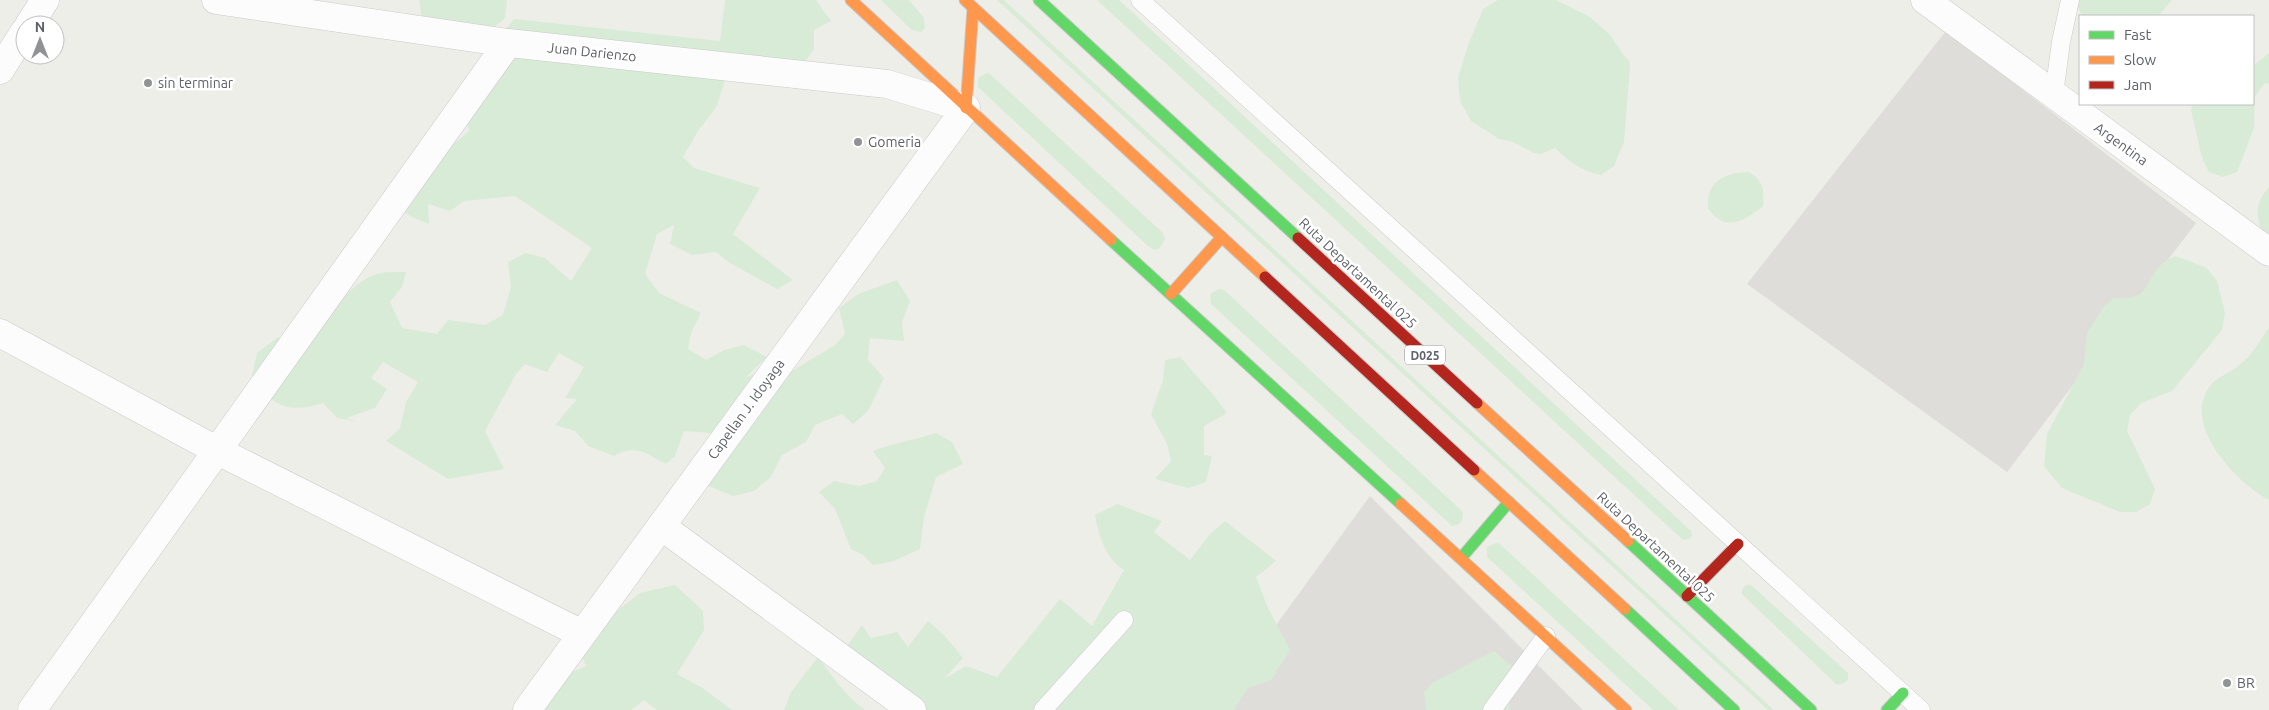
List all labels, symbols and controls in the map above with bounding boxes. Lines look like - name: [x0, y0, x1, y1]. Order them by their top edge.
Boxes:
- north arrow: [15, 15, 65, 65]
- legend: [2079, 15, 2254, 105]
- text: N: [35, 19, 45, 35]
- text: Fast: [2124, 26, 2152, 43]
- street label: Juan Darienzo: [547, 39, 637, 65]
- text: Slow: [2124, 51, 2157, 68]
- place label: sin terminar: [158, 75, 234, 91]
- text: Jam: [2124, 76, 2152, 93]
- marker: sin terminar: [142, 77, 154, 89]
- street label: Argentina: [2091, 119, 2151, 169]
- place label: Gomeria: [868, 134, 921, 150]
- marker: Gomeria: [852, 136, 864, 148]
- street label: Ruta Departamental 025: [1296, 214, 1420, 332]
- road number: D025: [1405, 346, 1445, 364]
- street label: Capellan J. Idoyaga: [704, 356, 788, 462]
- street label: Ruta Departamental 025: [1594, 488, 1718, 606]
- place label: BR: [2237, 675, 2255, 691]
- marker: BR: [2221, 677, 2233, 689]

